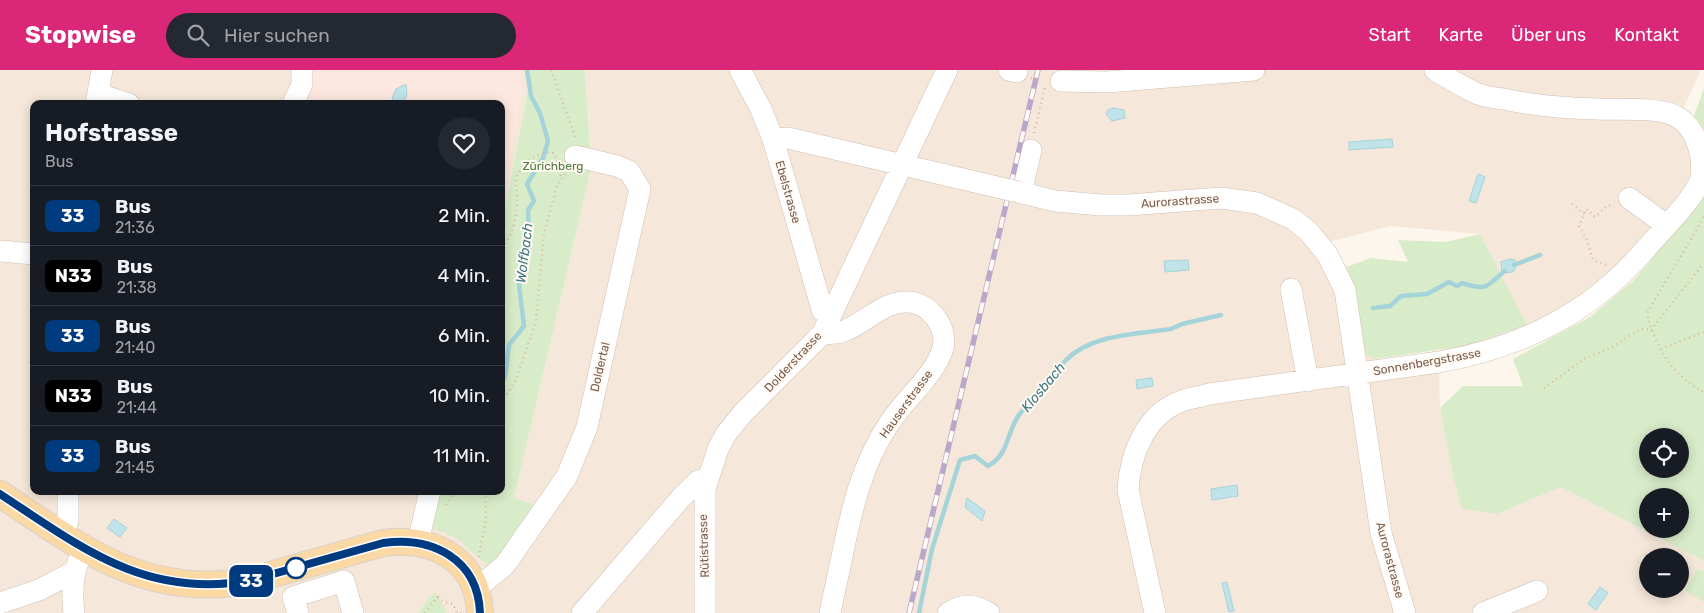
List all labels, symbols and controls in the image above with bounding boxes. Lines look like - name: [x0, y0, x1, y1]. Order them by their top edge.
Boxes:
- search box: [166, 13, 516, 58]
- text: Stopwise: [25, 21, 136, 49]
- icon: search: [184, 21, 212, 49]
- text: Hier suchen: [224, 24, 330, 47]
- text: Start: [1368, 24, 1411, 46]
- text: Karte: [1439, 24, 1483, 46]
- text: Über uns: [1511, 24, 1586, 46]
- text: Kontakt: [1614, 24, 1679, 46]
- button: heart: [438, 117, 490, 169]
- text: Hofstrasse: [45, 119, 178, 147]
- text: Bus: [45, 152, 73, 171]
- park label: Zürichberg: [522, 159, 584, 173]
- street label: Ebelstrasse: [772, 159, 804, 225]
- street label: Aurorastrasse: [1140, 191, 1220, 211]
- text: Bus: [115, 195, 151, 218]
- text: 2 Min.: [438, 204, 490, 227]
- text: 33: [61, 205, 84, 227]
- text: 21:36: [115, 218, 155, 237]
- water label: Wolfbach: [512, 222, 537, 284]
- text: Bus: [117, 255, 153, 278]
- text: 4 Min.: [438, 264, 490, 287]
- text: N33: [55, 265, 92, 287]
- text: 21:38: [117, 278, 157, 297]
- text: Bus: [115, 315, 151, 338]
- text: 6 Min.: [438, 324, 490, 347]
- text: 33: [61, 325, 84, 347]
- street label: Dolderstrasse: [762, 329, 825, 395]
- text: 21:40: [115, 338, 155, 357]
- street label: Doldertal: [587, 341, 613, 393]
- street label: Sonnenbergstrasse: [1372, 346, 1482, 378]
- water label: Klosbach: [1018, 359, 1069, 416]
- street label: Hauserstrasse: [877, 367, 936, 441]
- text: Bus: [117, 375, 153, 398]
- text: 10 Min.: [429, 384, 490, 407]
- text: N33: [55, 385, 92, 407]
- text: 21:44: [117, 398, 157, 417]
- map controls: [1639, 428, 1689, 598]
- button: locate: [1639, 428, 1689, 478]
- text: Bus: [115, 435, 151, 458]
- text: 11 Min.: [433, 444, 490, 467]
- text: 33: [61, 445, 84, 467]
- text: 21:45: [115, 458, 155, 477]
- button: +: [1639, 488, 1689, 538]
- street label: Rütistrasse: [696, 514, 712, 578]
- street label: Aurorastrasse: [1373, 520, 1407, 600]
- button: −: [1639, 548, 1689, 598]
- unlabelled marker: [285, 557, 307, 579]
- line badge: 33: [228, 565, 274, 597]
- text: 33: [239, 570, 263, 592]

